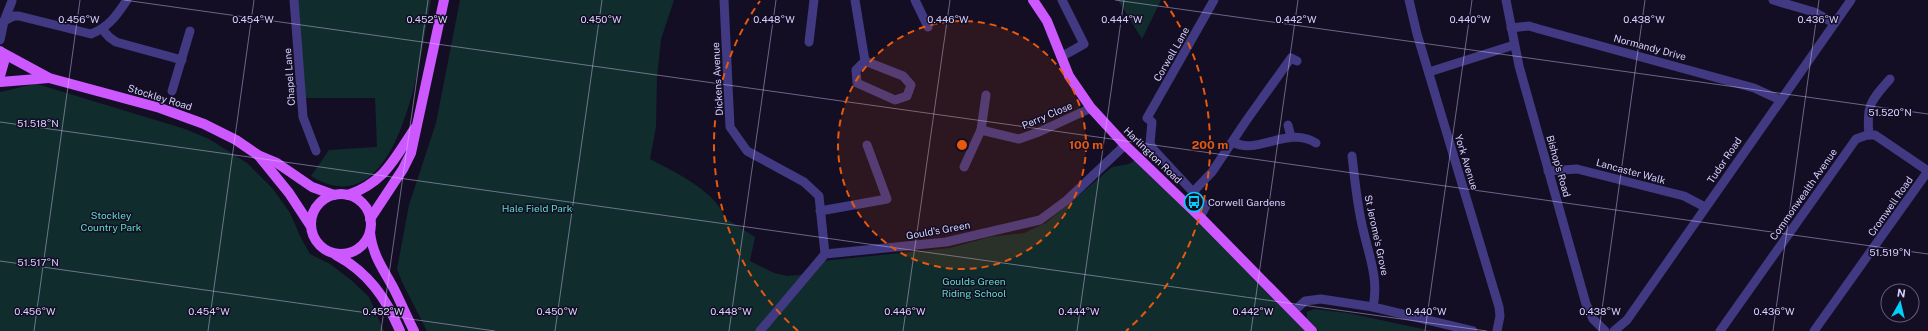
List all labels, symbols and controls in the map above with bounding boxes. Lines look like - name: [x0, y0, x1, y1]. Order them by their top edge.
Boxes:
- text: 0.456°W: [58, 13, 100, 25]
- text: 0.454°W: [232, 13, 274, 25]
- text: 0.452°W: [406, 13, 448, 25]
- text: 0.450°W: [580, 13, 622, 25]
- text: 0.448°W: [753, 13, 795, 25]
- text: 0.446°W: [927, 13, 969, 25]
- text: 0.444°W: [1101, 13, 1143, 25]
- text: 0.442°W: [1275, 13, 1317, 25]
- text: 0.440°W: [1449, 13, 1491, 25]
- text: 0.438°W: [1623, 13, 1665, 25]
- text: 0.436°W: [1797, 13, 1839, 25]
- street label: Corwell Lane: [1151, 24, 1192, 83]
- street label: Normandy Drive: [1612, 32, 1688, 63]
- street label: Dickens Avenue: [709, 42, 725, 116]
- street label: Chapel Lane: [281, 47, 297, 106]
- street label: Stockley Road: [126, 82, 194, 112]
- street label: Perry Close: [1020, 99, 1074, 131]
- text: 51.520°N: [1868, 106, 1912, 118]
- text: 51.518°N: [17, 117, 59, 129]
- street label: Harlington Road: [1122, 124, 1184, 186]
- street label: York Avenue: [1453, 133, 1481, 192]
- street label: Bishop's Road: [1544, 134, 1574, 198]
- street label: Tudor Road: [1704, 135, 1744, 185]
- centre of rings: [955, 138, 969, 152]
- text: 100 m: [1069, 138, 1103, 152]
- text: 200 m: [1192, 138, 1228, 152]
- street label: Commonwealth Avenue: [1767, 146, 1839, 242]
- street label: Lancaster Walk: [1595, 156, 1667, 186]
- street label: Cromwell Road: [1865, 174, 1915, 238]
- bus stop icon: Corwell Gardens: [1183, 191, 1205, 213]
- street label: St Jerome's Grove: [1363, 194, 1391, 277]
- place label: Corwell Gardens: [1208, 196, 1285, 208]
- park label: Hale Field Park: [502, 202, 573, 214]
- park label: Stockley Country Park: [81, 209, 142, 233]
- street label: Gould's Green: [905, 218, 971, 242]
- text: 51.519°N: [1869, 246, 1911, 258]
- text: 51.517°N: [17, 256, 59, 268]
- park label: Goulds Green Riding School: [942, 275, 1006, 299]
- north arrow: [1880, 283, 1920, 323]
- text: N: [1896, 287, 1906, 300]
- text: 0.456°W: [14, 305, 56, 317]
- text: 0.454°W: [188, 305, 230, 317]
- text: 0.452°W: [362, 305, 404, 317]
- text: 0.450°W: [536, 305, 578, 317]
- text: 0.448°W: [710, 305, 752, 317]
- text: 0.446°W: [884, 305, 926, 317]
- text: 0.444°W: [1058, 305, 1100, 317]
- text: 0.442°W: [1232, 305, 1274, 317]
- text: 0.440°W: [1405, 305, 1447, 317]
- text: 0.438°W: [1579, 305, 1621, 317]
- text: 0.436°W: [1753, 305, 1795, 317]

